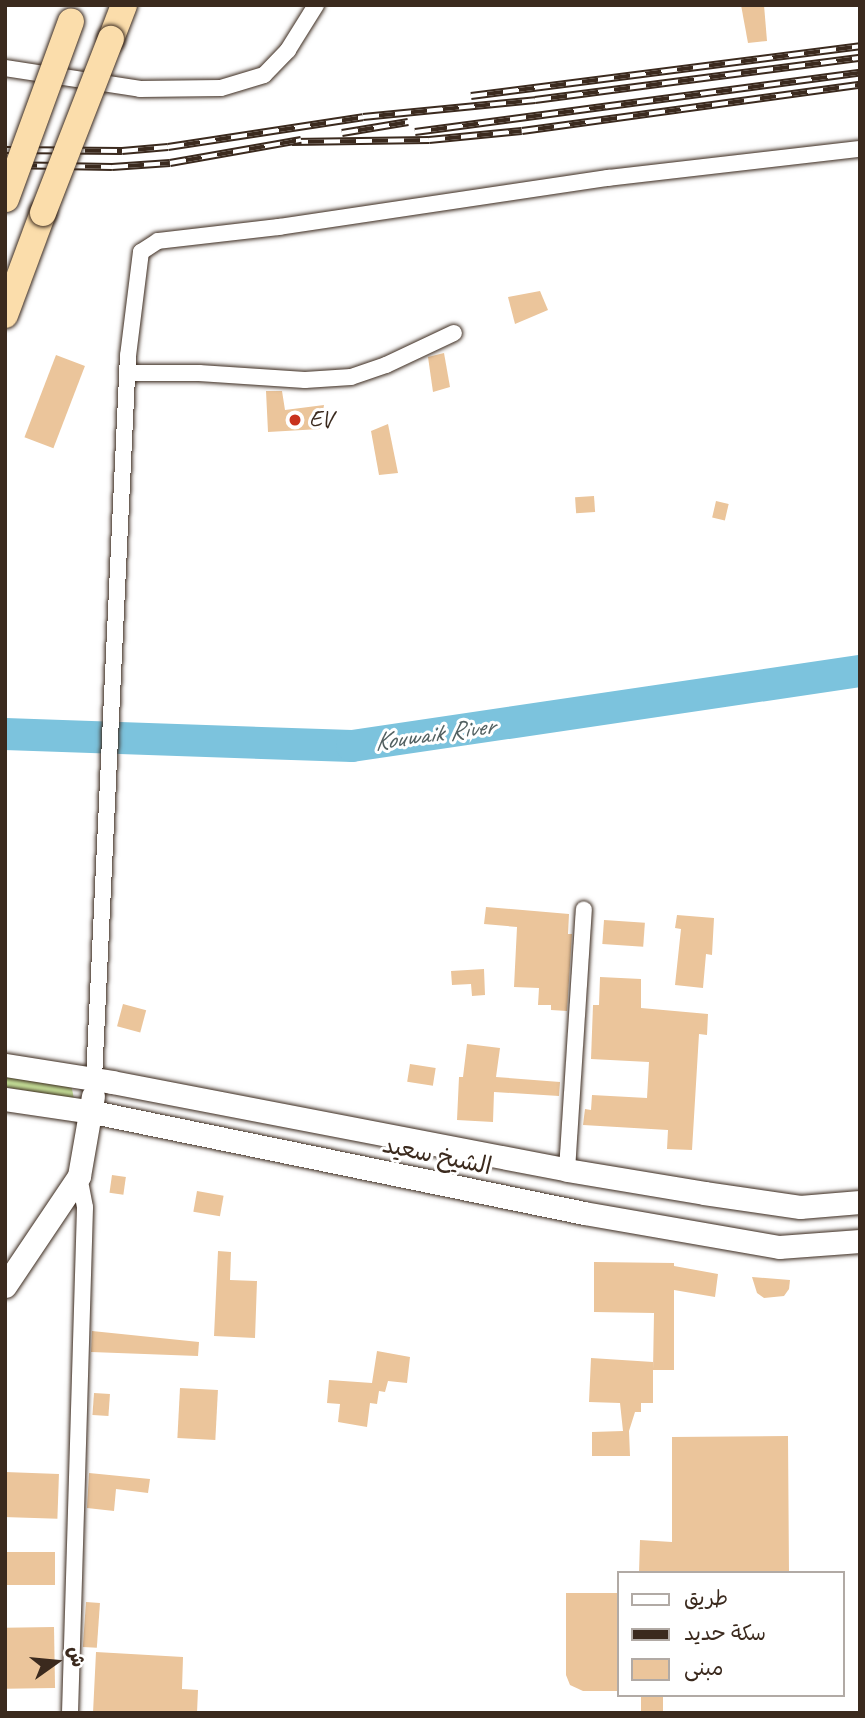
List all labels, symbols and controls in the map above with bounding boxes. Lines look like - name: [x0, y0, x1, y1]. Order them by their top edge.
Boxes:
- place label: EV: [309, 406, 333, 434]
- marker: EV: [287, 412, 303, 428]
- water label: Kouwaik River: [372, 710, 496, 758]
- street label: الشيخ سعيد: [380, 1130, 494, 1182]
- legend: [616, 1571, 844, 1697]
- text: طريق: [684, 1585, 728, 1611]
- text: سكة حديد: [684, 1620, 766, 1646]
- north arrow: [21, 1627, 91, 1697]
- text: ش: [62, 1643, 91, 1670]
- text: مبنى: [684, 1655, 723, 1681]

